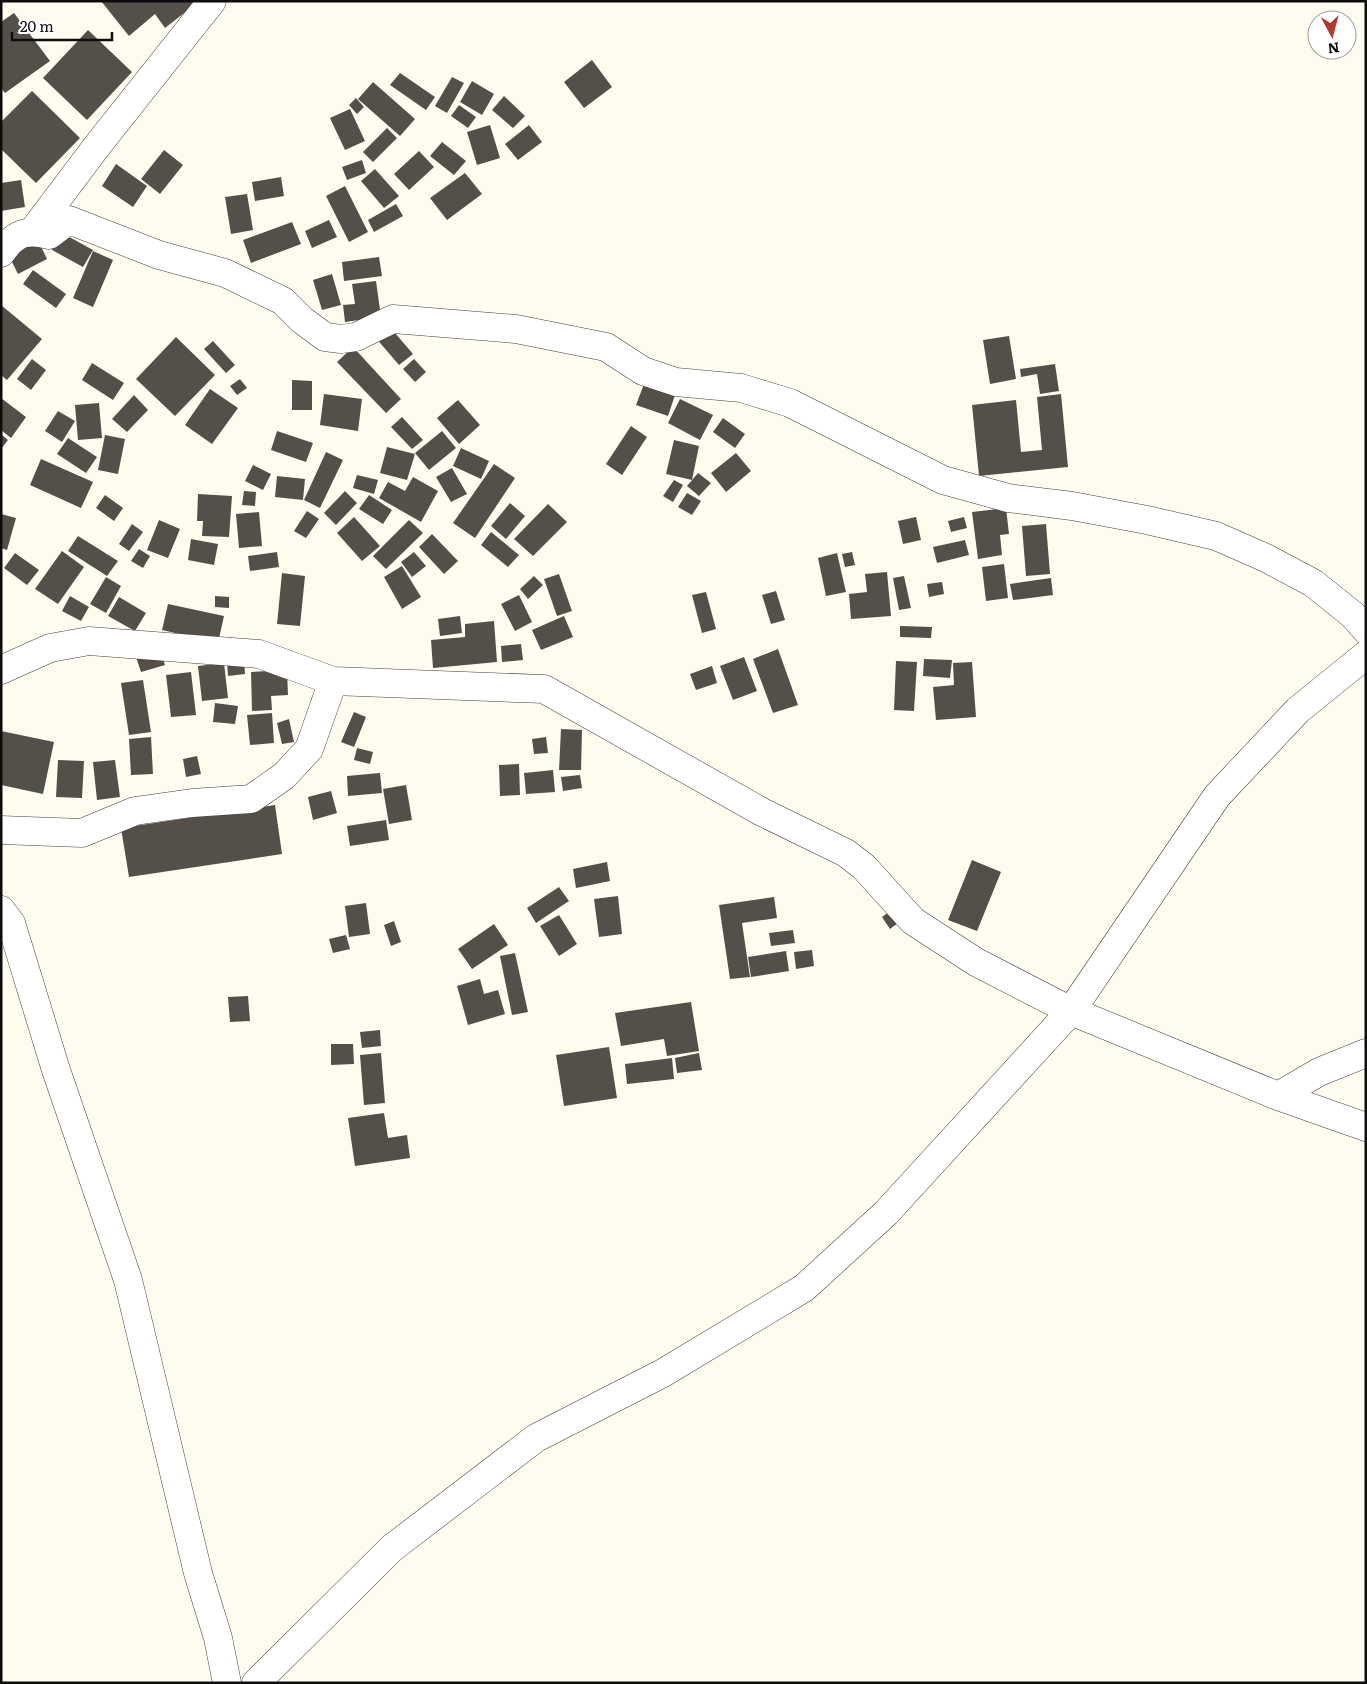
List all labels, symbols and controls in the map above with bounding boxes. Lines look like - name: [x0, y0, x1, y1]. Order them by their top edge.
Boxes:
- scale bar: [12, 10, 112, 42]
- north arrow: [1307, 10, 1357, 60]
- text: 20 m: [20, 14, 54, 37]
- text: N: [1326, 38, 1341, 60]

